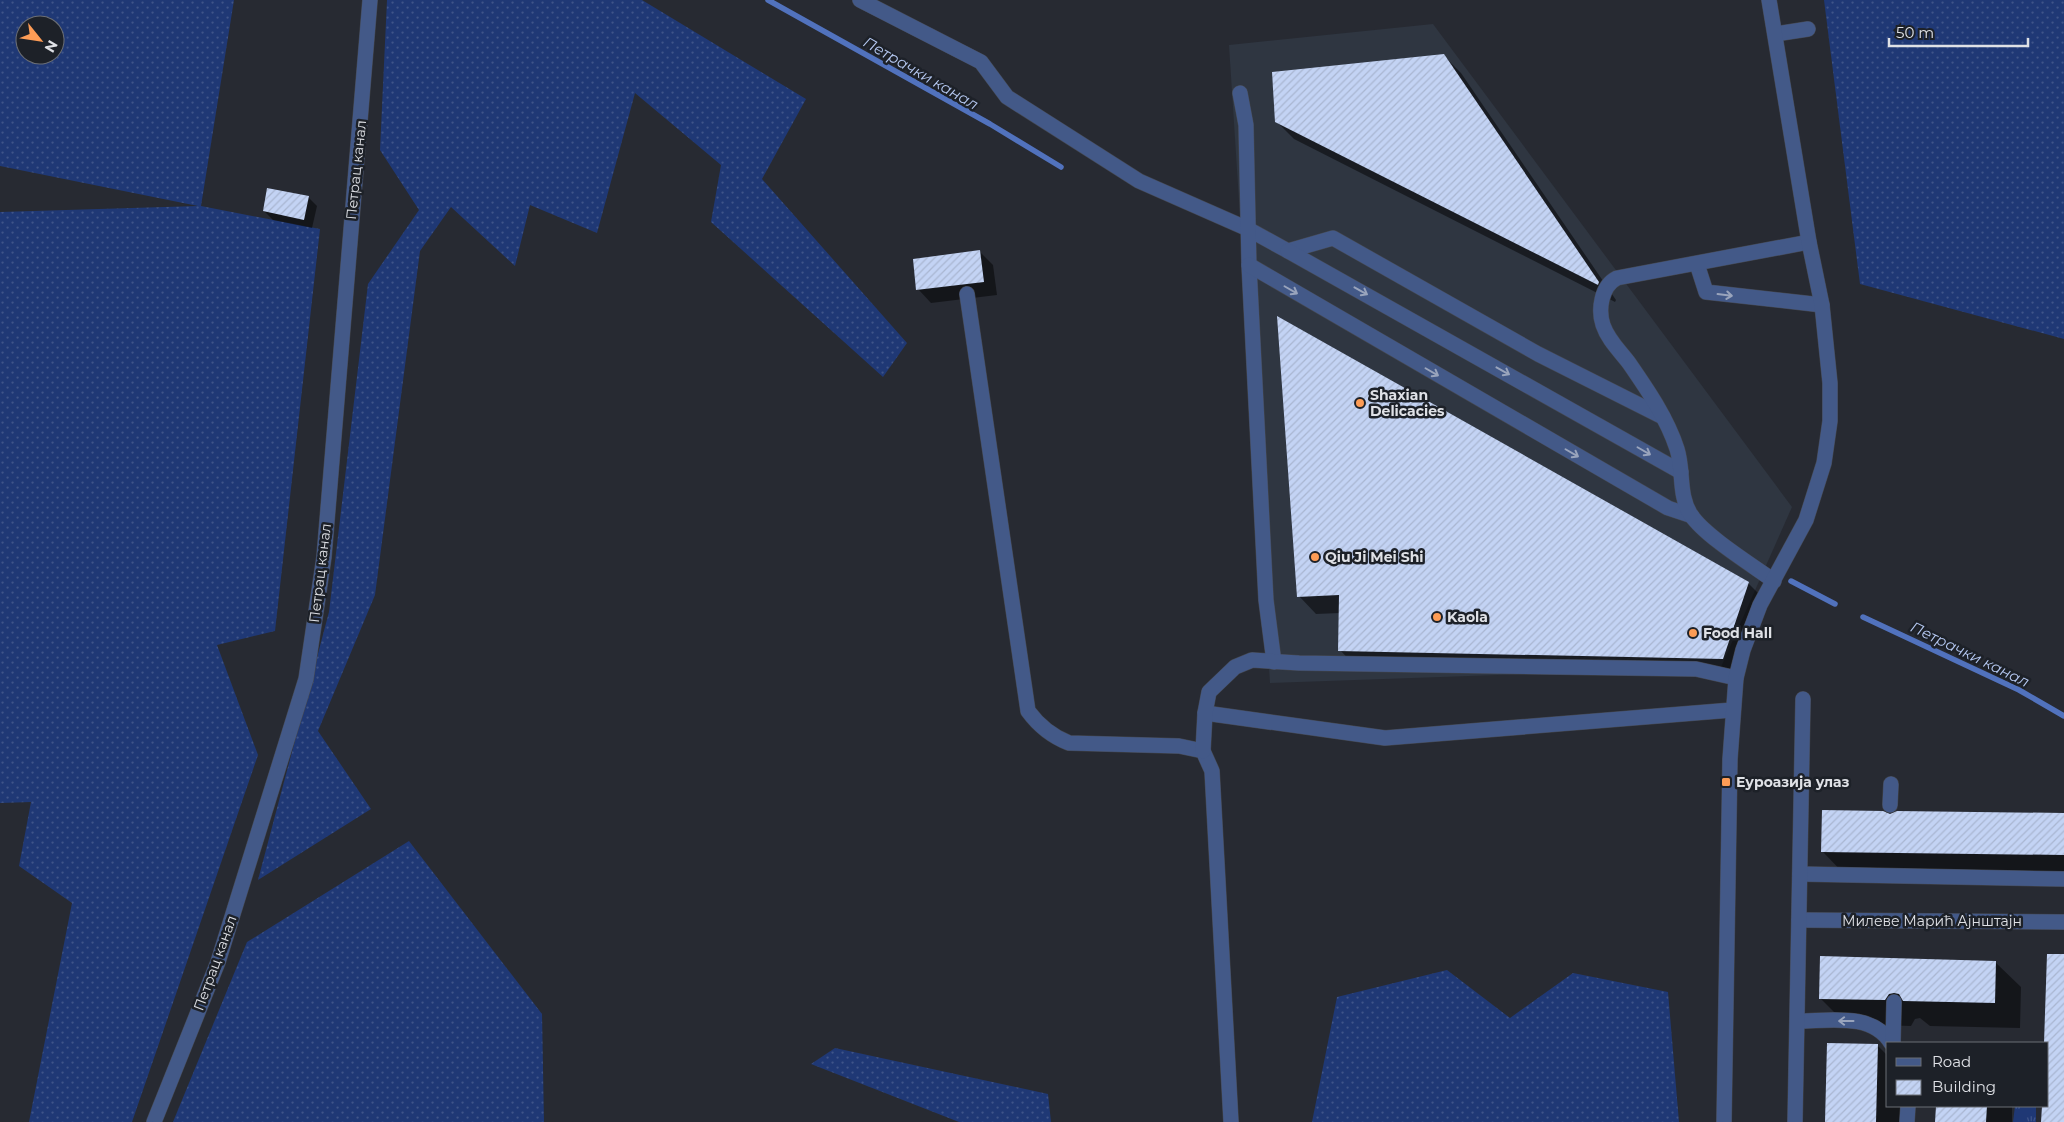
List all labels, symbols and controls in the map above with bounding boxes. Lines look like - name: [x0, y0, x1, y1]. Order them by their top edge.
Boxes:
- north arrow: [15, 15, 65, 65]
- scale bar: [1889, 15, 2028, 47]
- text: 50 m: [1896, 23, 1934, 42]
- water label: Петрачки канал: [860, 32, 982, 114]
- text: N: [41, 37, 62, 56]
- street label: Петрац канал: [342, 119, 370, 221]
- one-way arrow: [1284, 285, 1299, 295]
- one-way arrow: [1353, 287, 1367, 297]
- one-way arrow: [1717, 290, 1733, 300]
- one-way arrow: [1495, 366, 1509, 376]
- one-way arrow: [1424, 367, 1438, 377]
- place label: Shaxian Delicacies: [1370, 386, 1445, 420]
- marker: Shaxian Delicacies: [1354, 397, 1366, 409]
- one-way arrow: [1636, 447, 1651, 456]
- one-way arrow: [1565, 448, 1580, 458]
- street label: Петрац канал: [305, 522, 335, 624]
- place label: Qiu Ji Mei Shi: [1325, 548, 1424, 566]
- marker: Qiu Ji Mei Shi: [1309, 551, 1321, 563]
- place label: Kaola: [1447, 608, 1488, 626]
- marker: Kaola: [1431, 611, 1443, 623]
- water label: Петрачки канал: [1908, 617, 2032, 691]
- place label: Food Hall: [1703, 624, 1772, 642]
- marker: Food Hall: [1687, 627, 1699, 639]
- place label: Еуроазија улаз: [1736, 773, 1850, 791]
- marker: Еуроазија улаз: [1720, 776, 1732, 788]
- street label: Милеве Марић Ајнштајн: [1842, 912, 2022, 930]
- street label: Петрац канал: [189, 913, 241, 1013]
- one-way arrow: [1838, 1016, 1854, 1026]
- legend: [1886, 1042, 2049, 1107]
- text: Road: [1932, 1052, 1971, 1071]
- text: Building: [1932, 1077, 1996, 1096]

